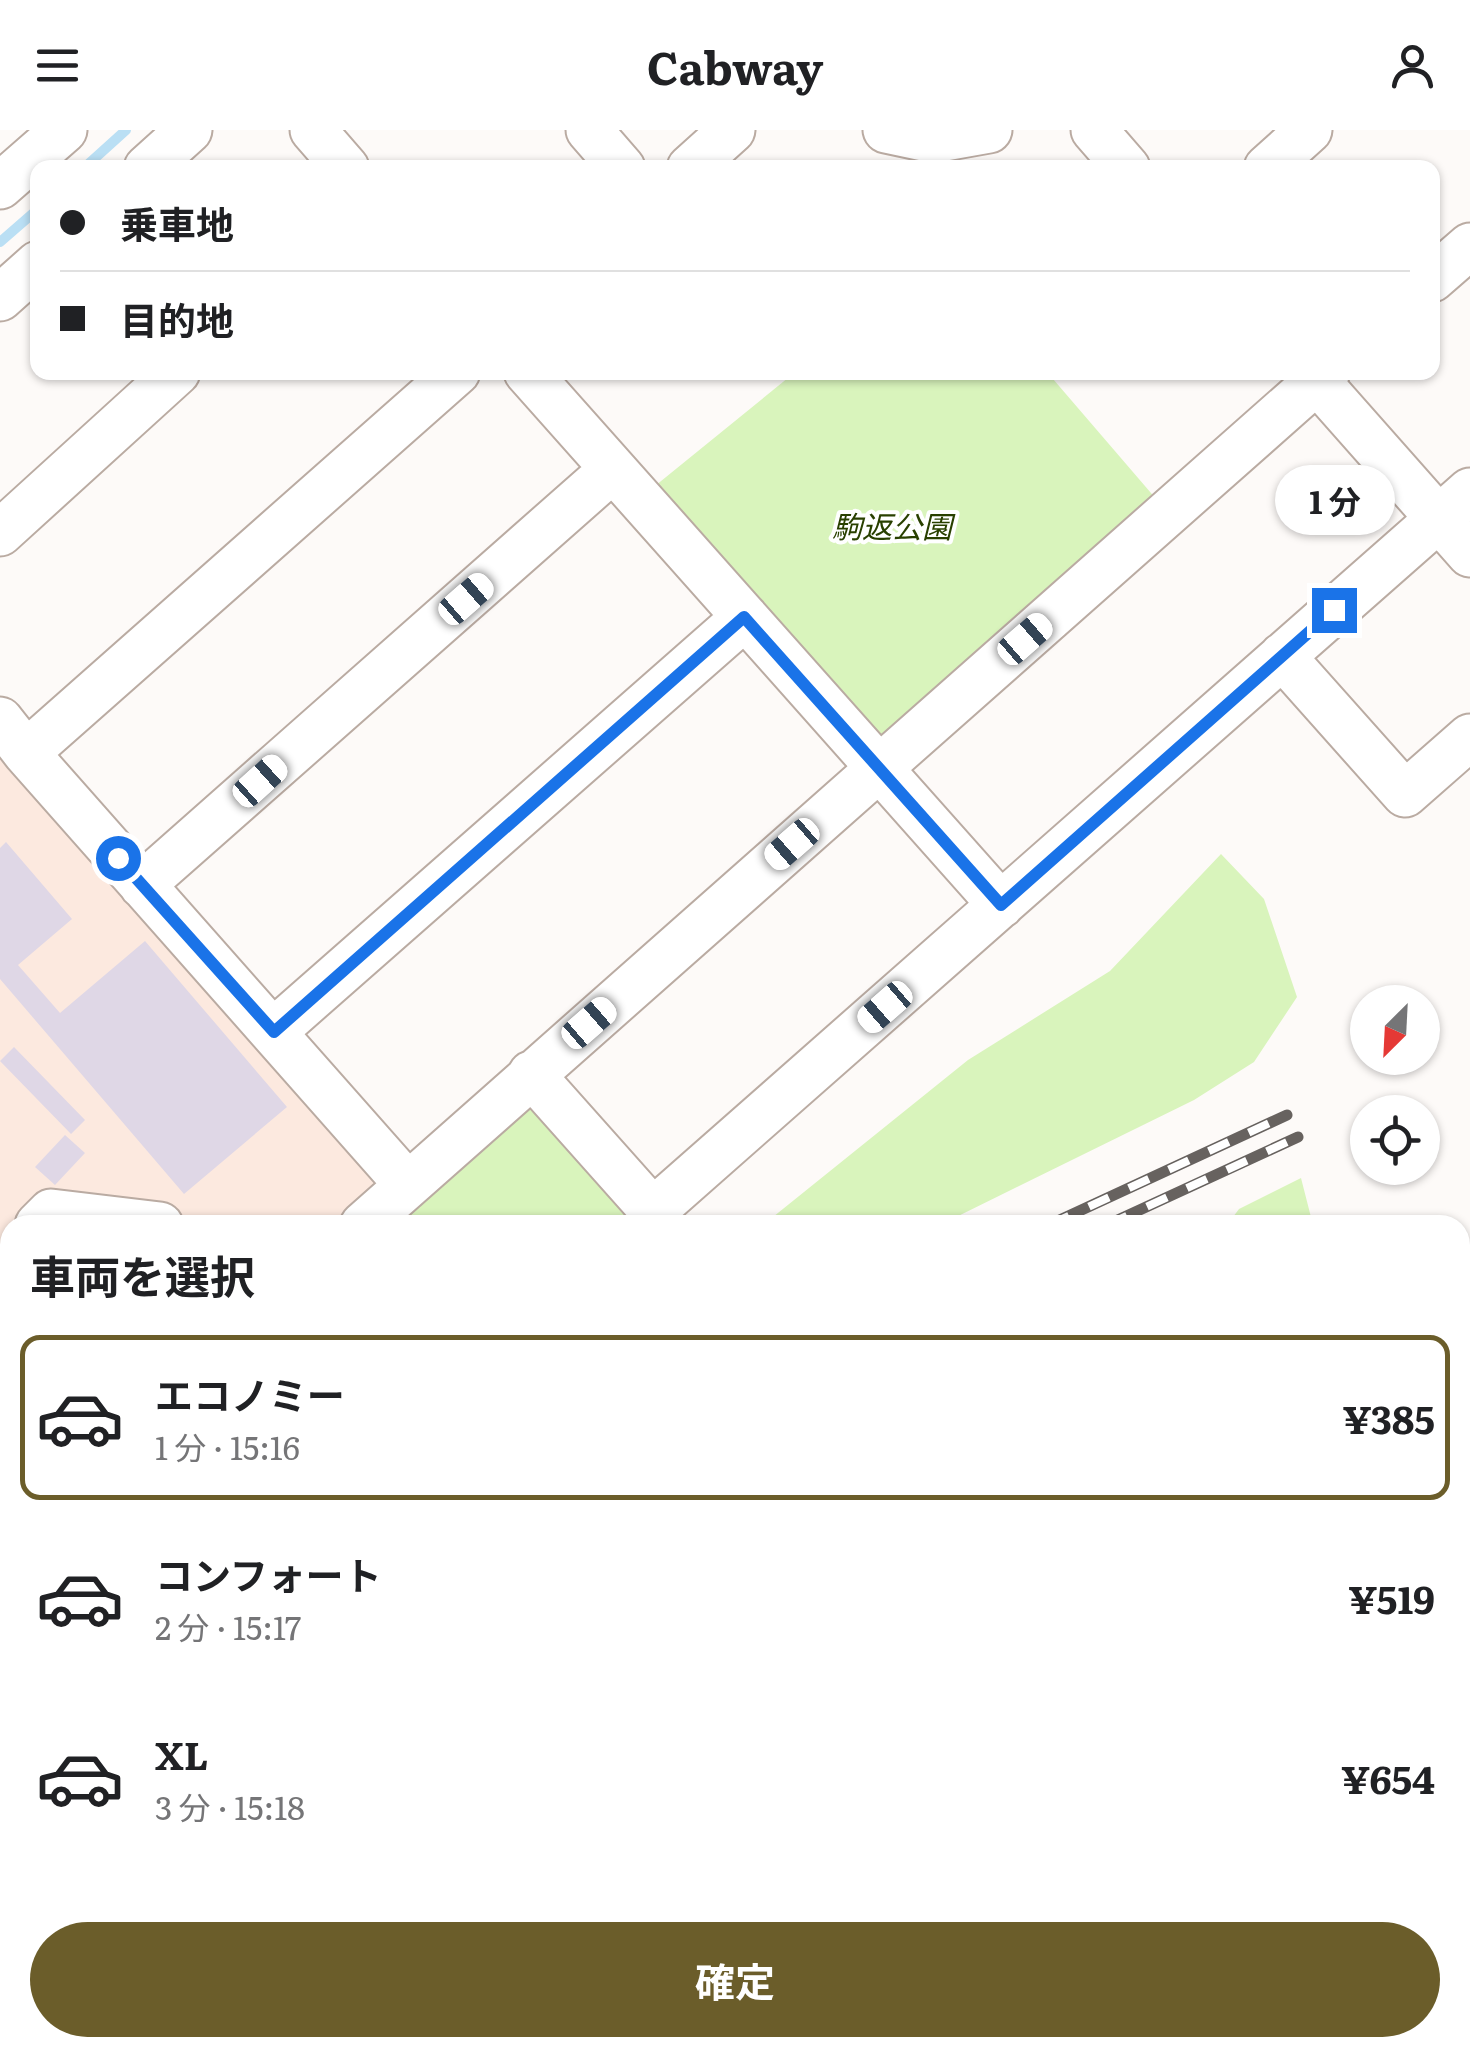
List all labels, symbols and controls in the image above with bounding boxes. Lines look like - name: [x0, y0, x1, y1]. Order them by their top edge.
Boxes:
- text: Cabway: [647, 32, 823, 99]
- icon: menu: [30, 38, 85, 93]
- icon: person: [1385, 38, 1440, 93]
- text: 乗車地: [120, 194, 234, 251]
- text: 目的地: [120, 290, 234, 347]
- callout: 1 分: [1274, 465, 1394, 535]
- text: 1 分: [1309, 476, 1361, 524]
- park label: 駒返公園: [832, 503, 956, 547]
- car: [434, 568, 498, 630]
- route end: [1312, 588, 1357, 633]
- car: [993, 608, 1057, 670]
- car: [228, 750, 292, 812]
- car: [760, 813, 824, 875]
- route start: [96, 836, 141, 881]
- car: [853, 976, 917, 1038]
- north arrow: [1350, 985, 1440, 1075]
- map controls: [1350, 985, 1440, 1185]
- car: [557, 992, 621, 1054]
- button: locate: [1350, 1095, 1440, 1185]
- text: 車両を選択: [30, 1241, 255, 1308]
- text: エコノミー: [155, 1365, 345, 1422]
- icon: car: [35, 1373, 125, 1463]
- text: ¥385: [1342, 1389, 1435, 1446]
- text: 1 分 · 15:16: [155, 1422, 300, 1470]
- text: コンフォート: [155, 1545, 382, 1602]
- icon: car: [35, 1553, 125, 1643]
- text: ¥519: [1348, 1569, 1435, 1626]
- text: 2 分 · 15:17: [155, 1602, 301, 1650]
- text: XL: [155, 1725, 208, 1782]
- icon: car: [35, 1733, 125, 1823]
- text: ¥654: [1341, 1749, 1435, 1806]
- text: 3 分 · 15:18: [155, 1782, 305, 1830]
- button: 確定: [30, 1922, 1440, 2037]

